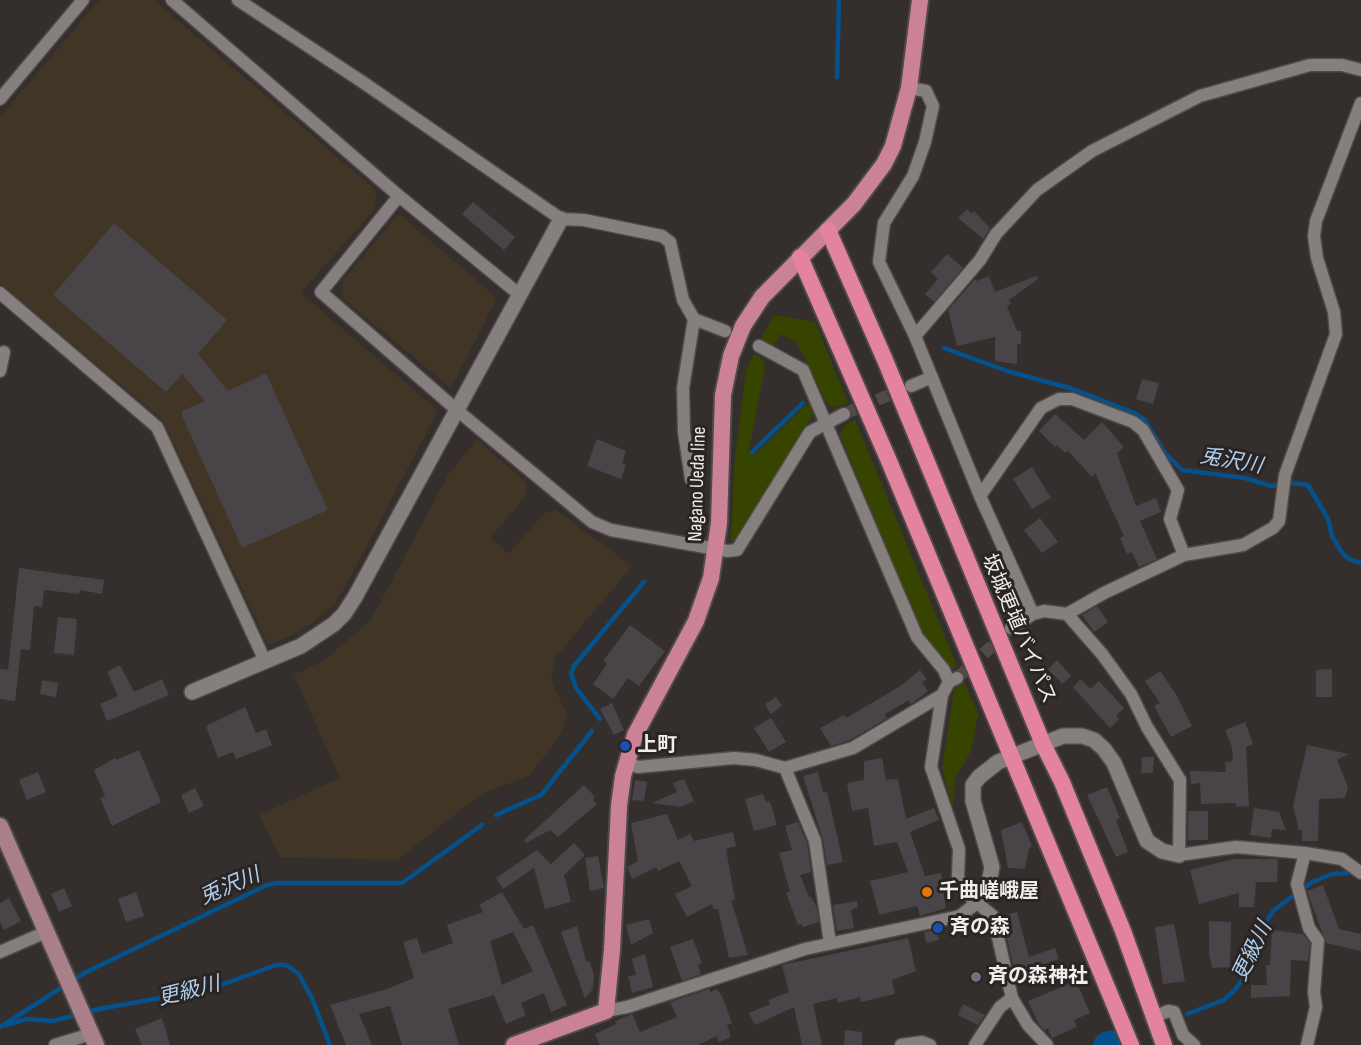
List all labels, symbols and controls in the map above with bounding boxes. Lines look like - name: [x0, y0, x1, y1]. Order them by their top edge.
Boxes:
- street label: Nagano Ueda line: [684, 426, 712, 542]
- water label: 兎沢川: [1198, 444, 1264, 480]
- street label: 坂城更埴バイパス: [976, 551, 1060, 707]
- place label: 上町: [637, 734, 677, 758]
- marker: 上町: [618, 739, 632, 753]
- water label: 兎沢川: [196, 863, 264, 911]
- place label: 千曲嵯峨屋: [939, 880, 1039, 904]
- marker: 千曲嵯峨屋: [920, 885, 934, 899]
- place label: 斉の森: [950, 916, 1010, 940]
- water label: 更級川: [1228, 918, 1278, 986]
- marker: 斉の森: [931, 921, 945, 935]
- place label: 斉の森神社: [988, 965, 1088, 989]
- marker: 斉の森神社: [969, 970, 983, 984]
- water label: 更級川: [155, 972, 223, 1012]

